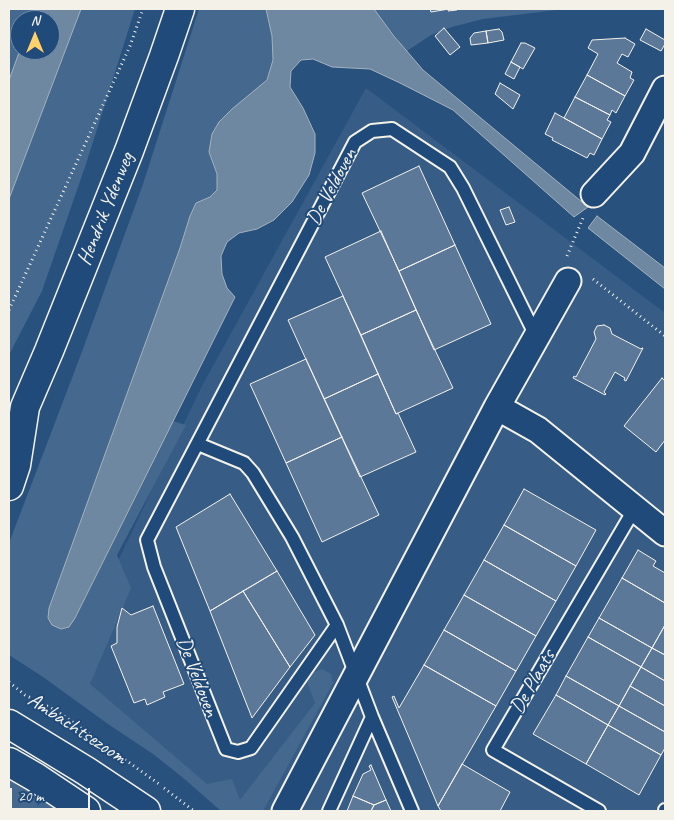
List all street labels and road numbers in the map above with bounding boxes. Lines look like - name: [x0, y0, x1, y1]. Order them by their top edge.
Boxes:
- street label: De Veldoven: [301, 144, 363, 230]
- street label: Hendrik Ydenweg: [72, 149, 140, 269]
- street label: De Veldoven: [170, 634, 224, 720]
- street label: De Plaats: [505, 646, 561, 718]
- street label: Ambachtsezoom: [23, 688, 131, 770]

